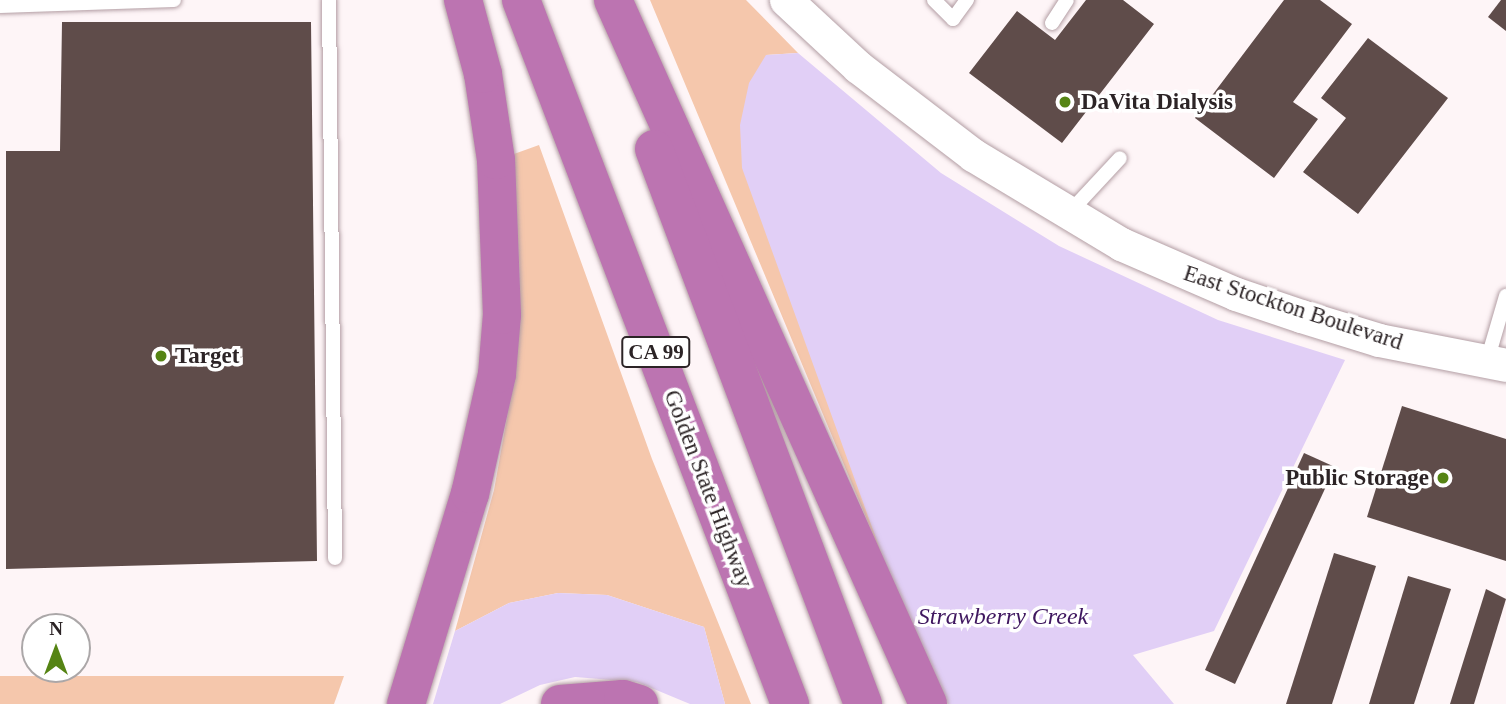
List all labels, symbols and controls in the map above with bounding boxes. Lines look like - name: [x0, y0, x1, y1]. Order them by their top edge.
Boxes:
- place label: DaVita Dialysis: [1081, 88, 1233, 116]
- marker: DaVita Dialysis: [1055, 92, 1075, 112]
- street label: East Stockton Boulevard: [1180, 260, 1406, 356]
- road number: CA 99: [619, 334, 693, 370]
- place label: Target: [175, 342, 239, 370]
- marker: Target: [153, 348, 169, 364]
- street label: Golden State Highway: [658, 386, 758, 592]
- place label: Public Storage: [1285, 464, 1429, 492]
- marker: Public Storage: [1435, 470, 1451, 486]
- water label: Strawberry Creek: [918, 603, 1088, 631]
- north arrow: [21, 613, 91, 683]
- text: N: [49, 618, 63, 639]

